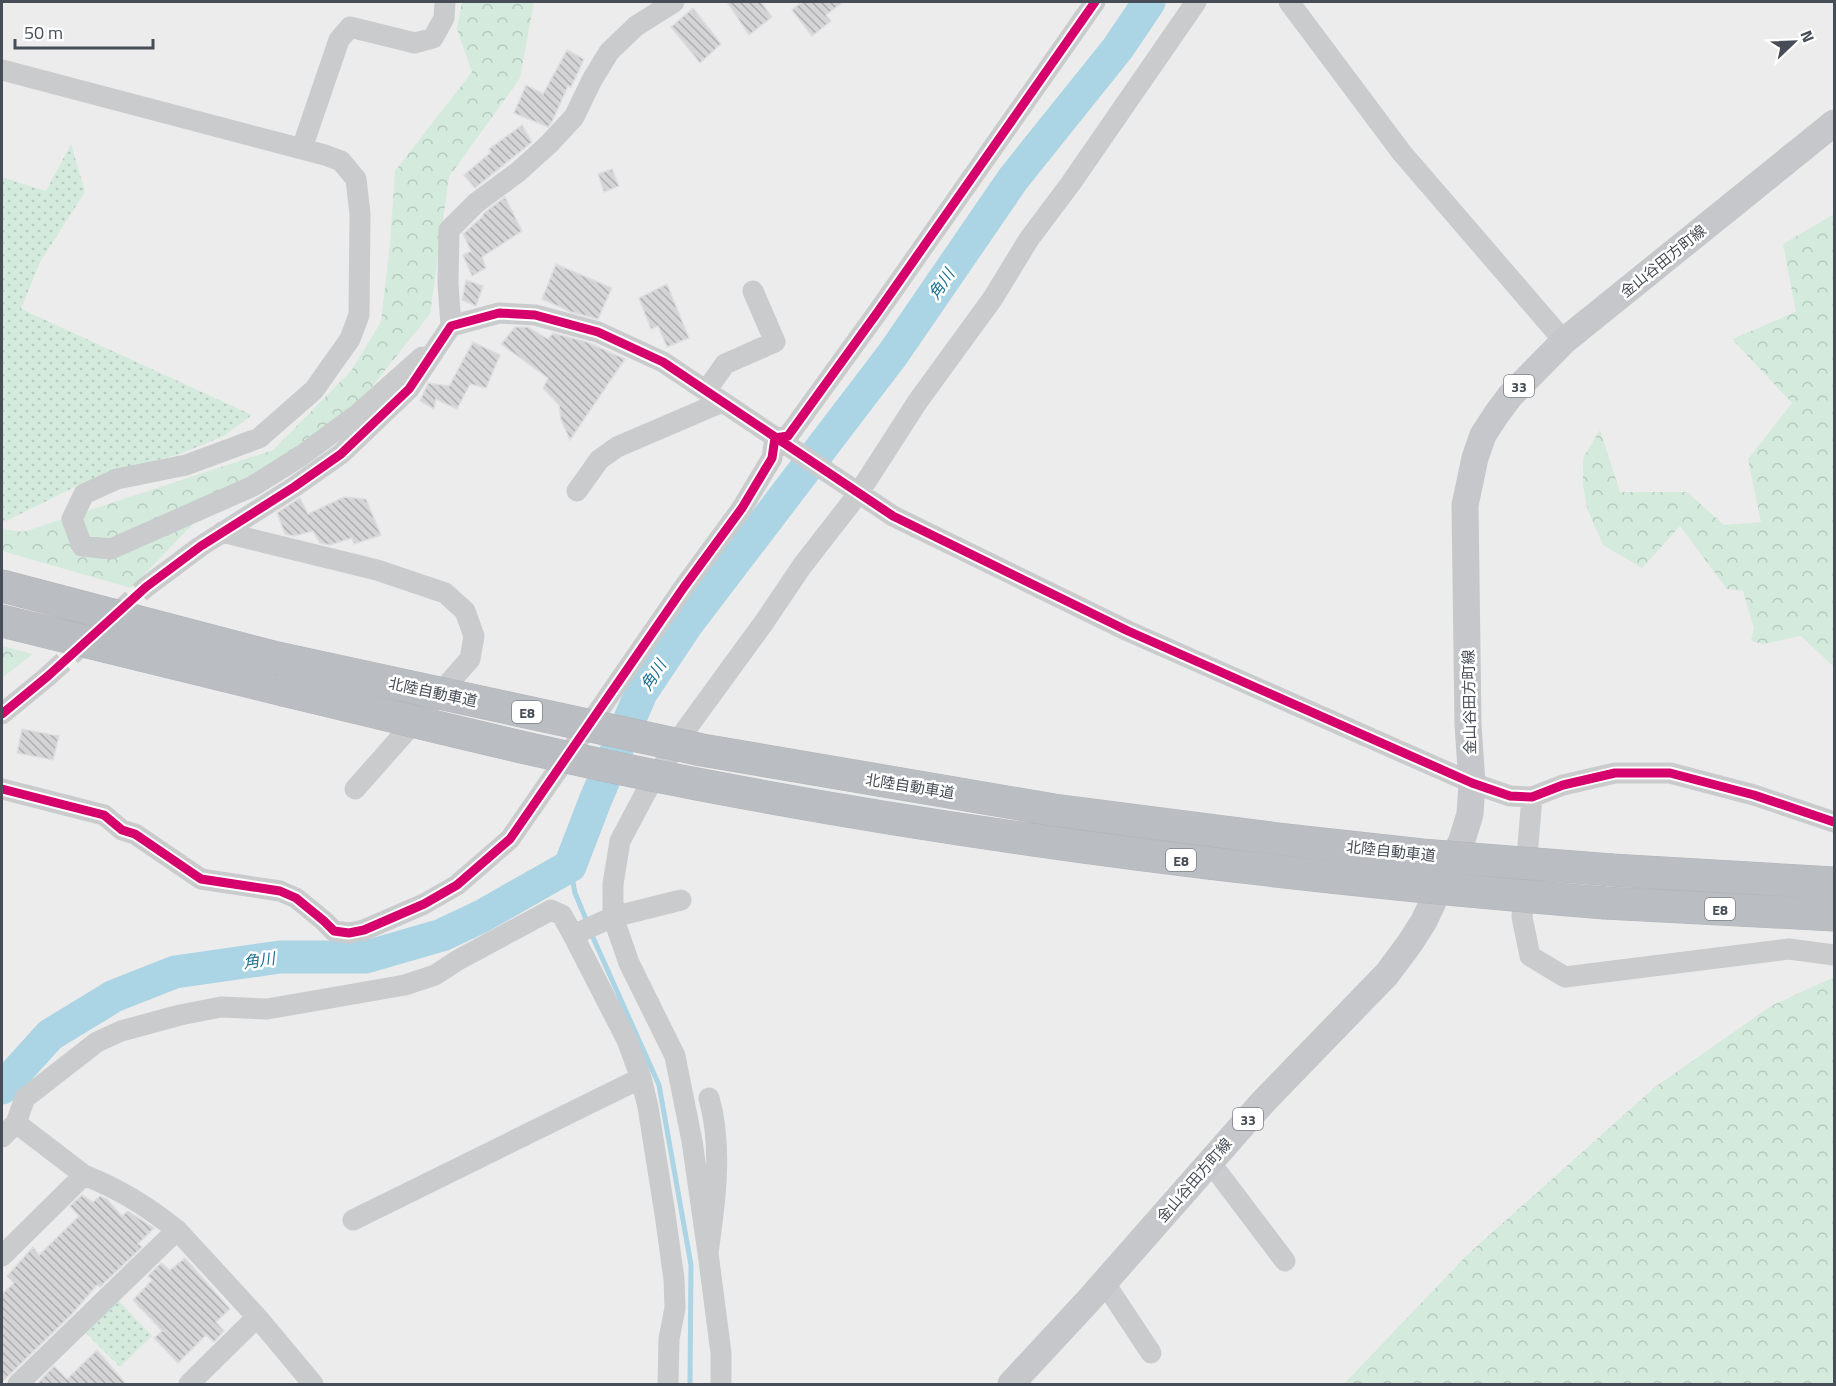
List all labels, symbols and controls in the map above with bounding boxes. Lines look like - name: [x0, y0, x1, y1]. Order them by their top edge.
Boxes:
- scale bar: [15, 12, 153, 50]
- north arrow: [1764, 12, 1824, 72]
- text: 50 m: [24, 19, 63, 46]
- text: N: [1795, 26, 1821, 46]
- street label: 金山谷田方町線: [1615, 219, 1711, 303]
- water label: 角川: [922, 262, 961, 304]
- road number: 33: [1504, 375, 1534, 397]
- street label: 金山谷田方町線: [1457, 649, 1481, 755]
- water label: 角川: [634, 653, 673, 695]
- street label: 北陸自動車道: [387, 671, 479, 713]
- road number: E8: [512, 701, 542, 723]
- street label: 北陸自動車道: [864, 768, 956, 804]
- street label: 北陸自動車道: [1345, 835, 1437, 867]
- road number: E8: [1166, 849, 1196, 871]
- road number: E8: [1705, 898, 1735, 920]
- water label: 角川: [241, 946, 278, 974]
- road number: 33: [1233, 1108, 1263, 1130]
- street label: 金山谷田方町線: [1151, 1133, 1237, 1227]

